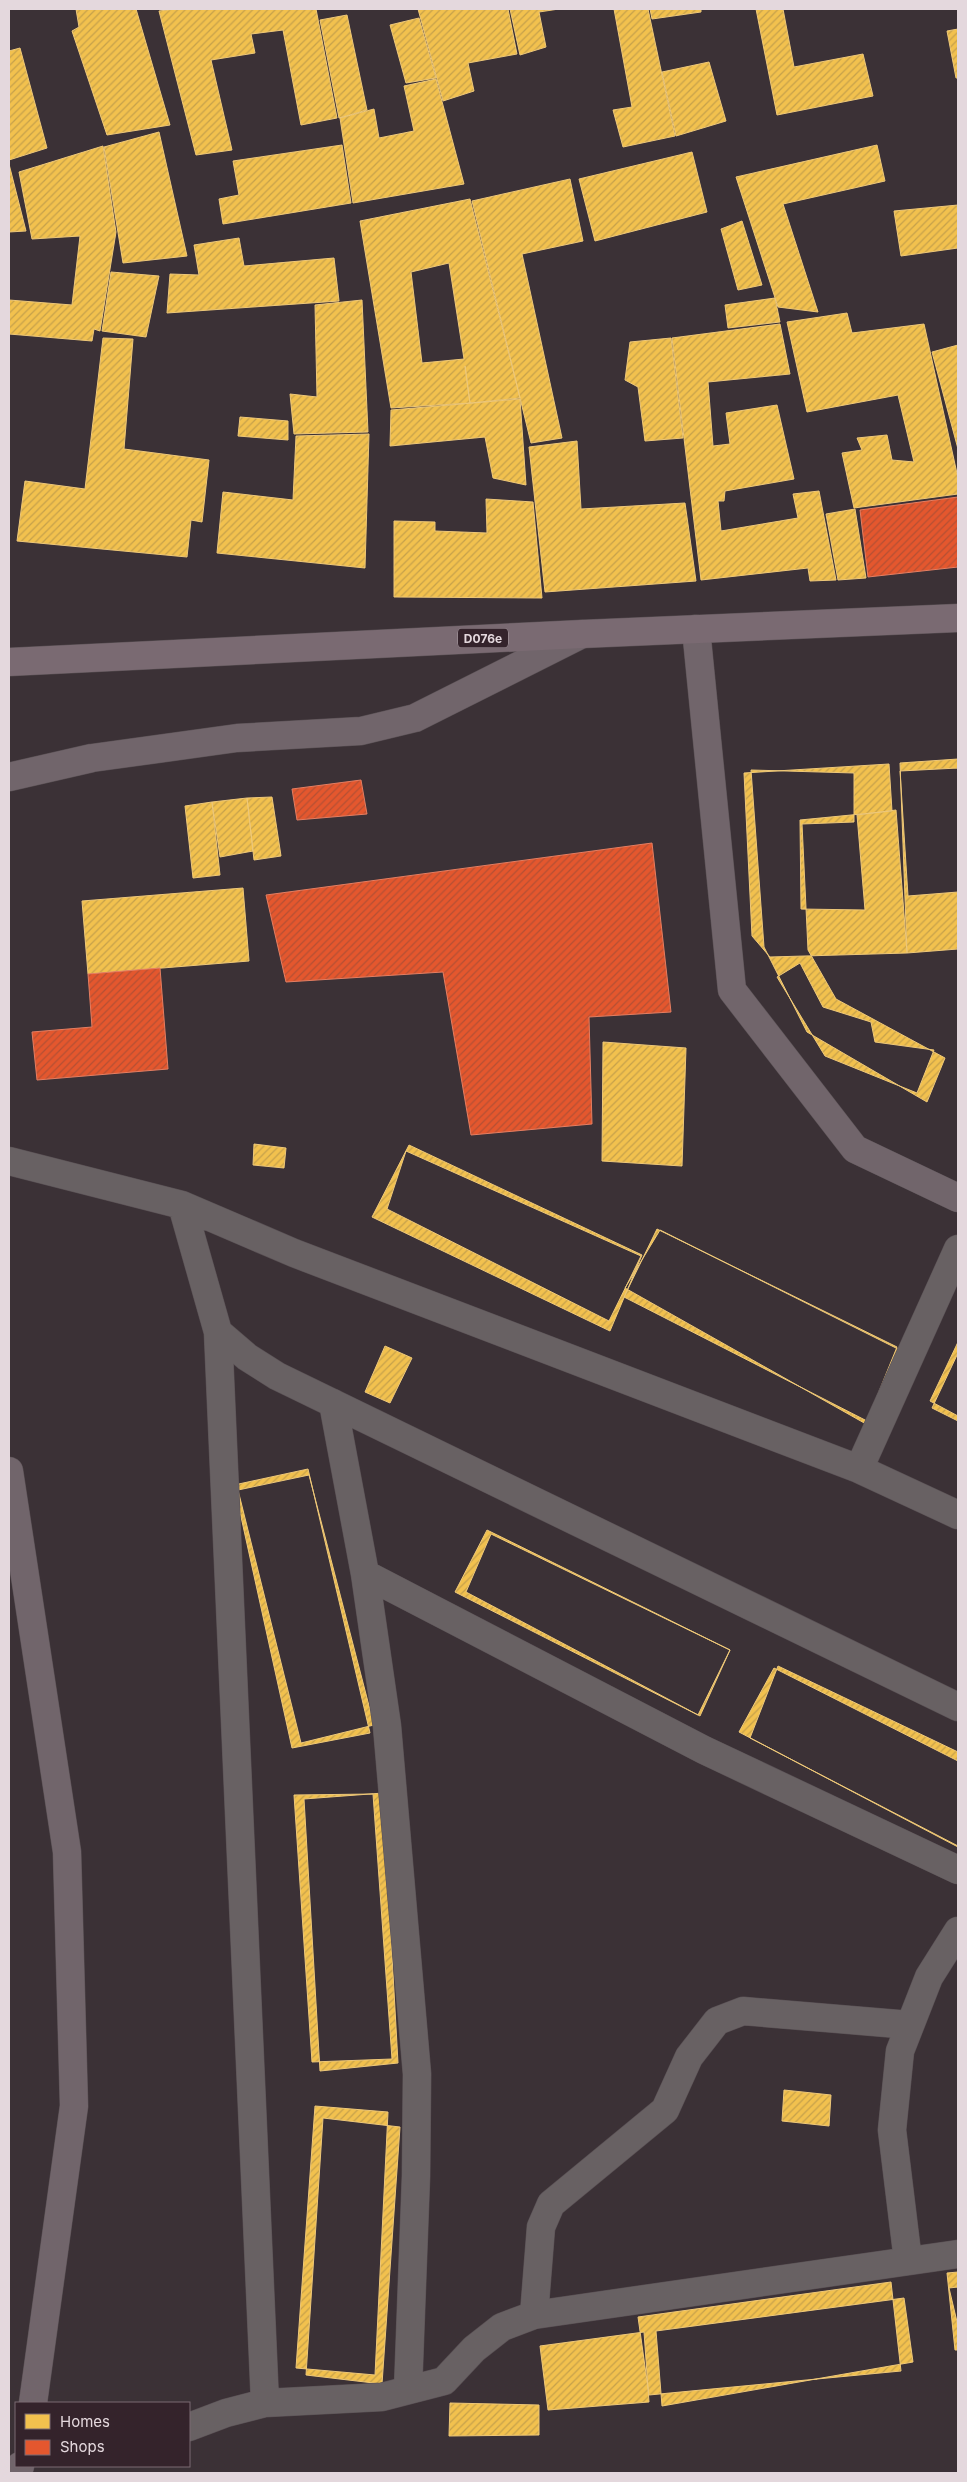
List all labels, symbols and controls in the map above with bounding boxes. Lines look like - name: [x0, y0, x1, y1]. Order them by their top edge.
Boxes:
- road number: D076e: [458, 628, 508, 648]
- legend: [15, 2402, 190, 2467]
- text: Homes: [60, 2412, 110, 2431]
- text: Shops: [60, 2437, 105, 2456]

